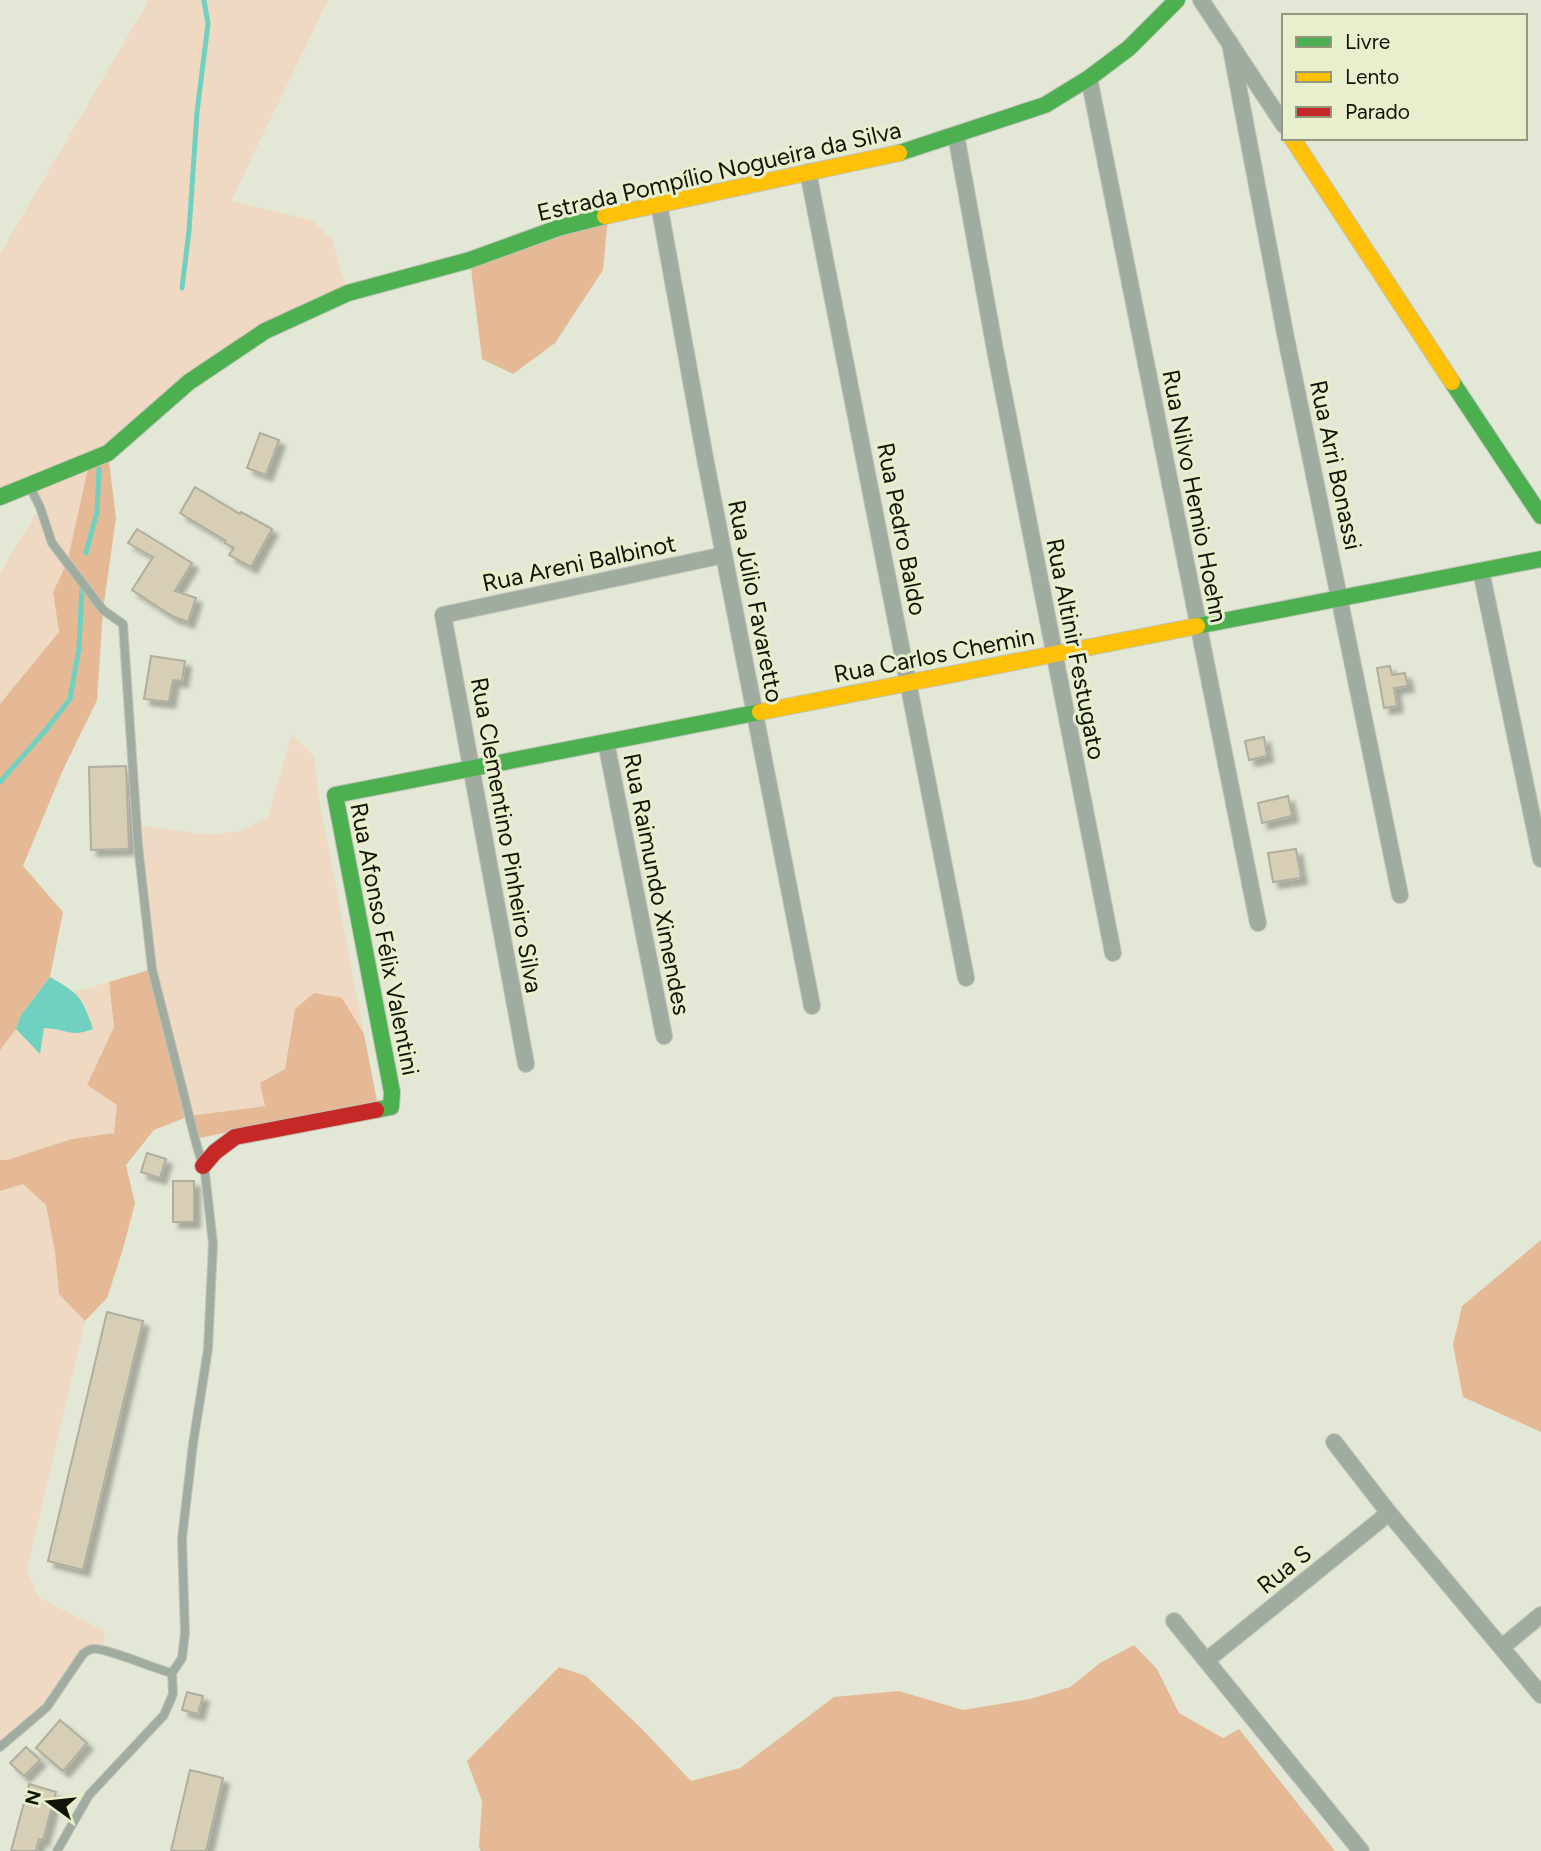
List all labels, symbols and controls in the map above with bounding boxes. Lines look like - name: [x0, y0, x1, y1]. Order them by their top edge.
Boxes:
- legend: [1282, 14, 1527, 140]
- text: Livre: [1345, 29, 1390, 54]
- text: Lento: [1345, 64, 1399, 89]
- text: Parado: [1345, 99, 1410, 124]
- street label: Estrada Pompílio Nogueira da Silva: [534, 115, 904, 227]
- street label: Rua Nilvo Hemio Hoehn: [1156, 367, 1234, 625]
- street label: Rua Arri Bonassi: [1304, 378, 1368, 552]
- street label: Rua Pedro Baldo: [871, 440, 933, 618]
- street label: Rua Júlio Favaretto: [722, 497, 790, 705]
- street label: Rua Areni Balbinot: [480, 528, 678, 598]
- street label: Rua Altinir Festugato: [1040, 536, 1112, 762]
- street label: Rua Carlos Chemin: [831, 621, 1037, 689]
- street label: Rua Clementino Pinheiro Silva: [465, 675, 549, 995]
- street label: Rua Raimundo Ximendes: [617, 751, 697, 1017]
- street label: Rua Afonso Félix Valentini: [344, 800, 426, 1078]
- street label: Rua S: [1251, 1538, 1317, 1600]
- north arrow: [14, 1767, 84, 1837]
- text: N: [20, 1788, 46, 1808]

